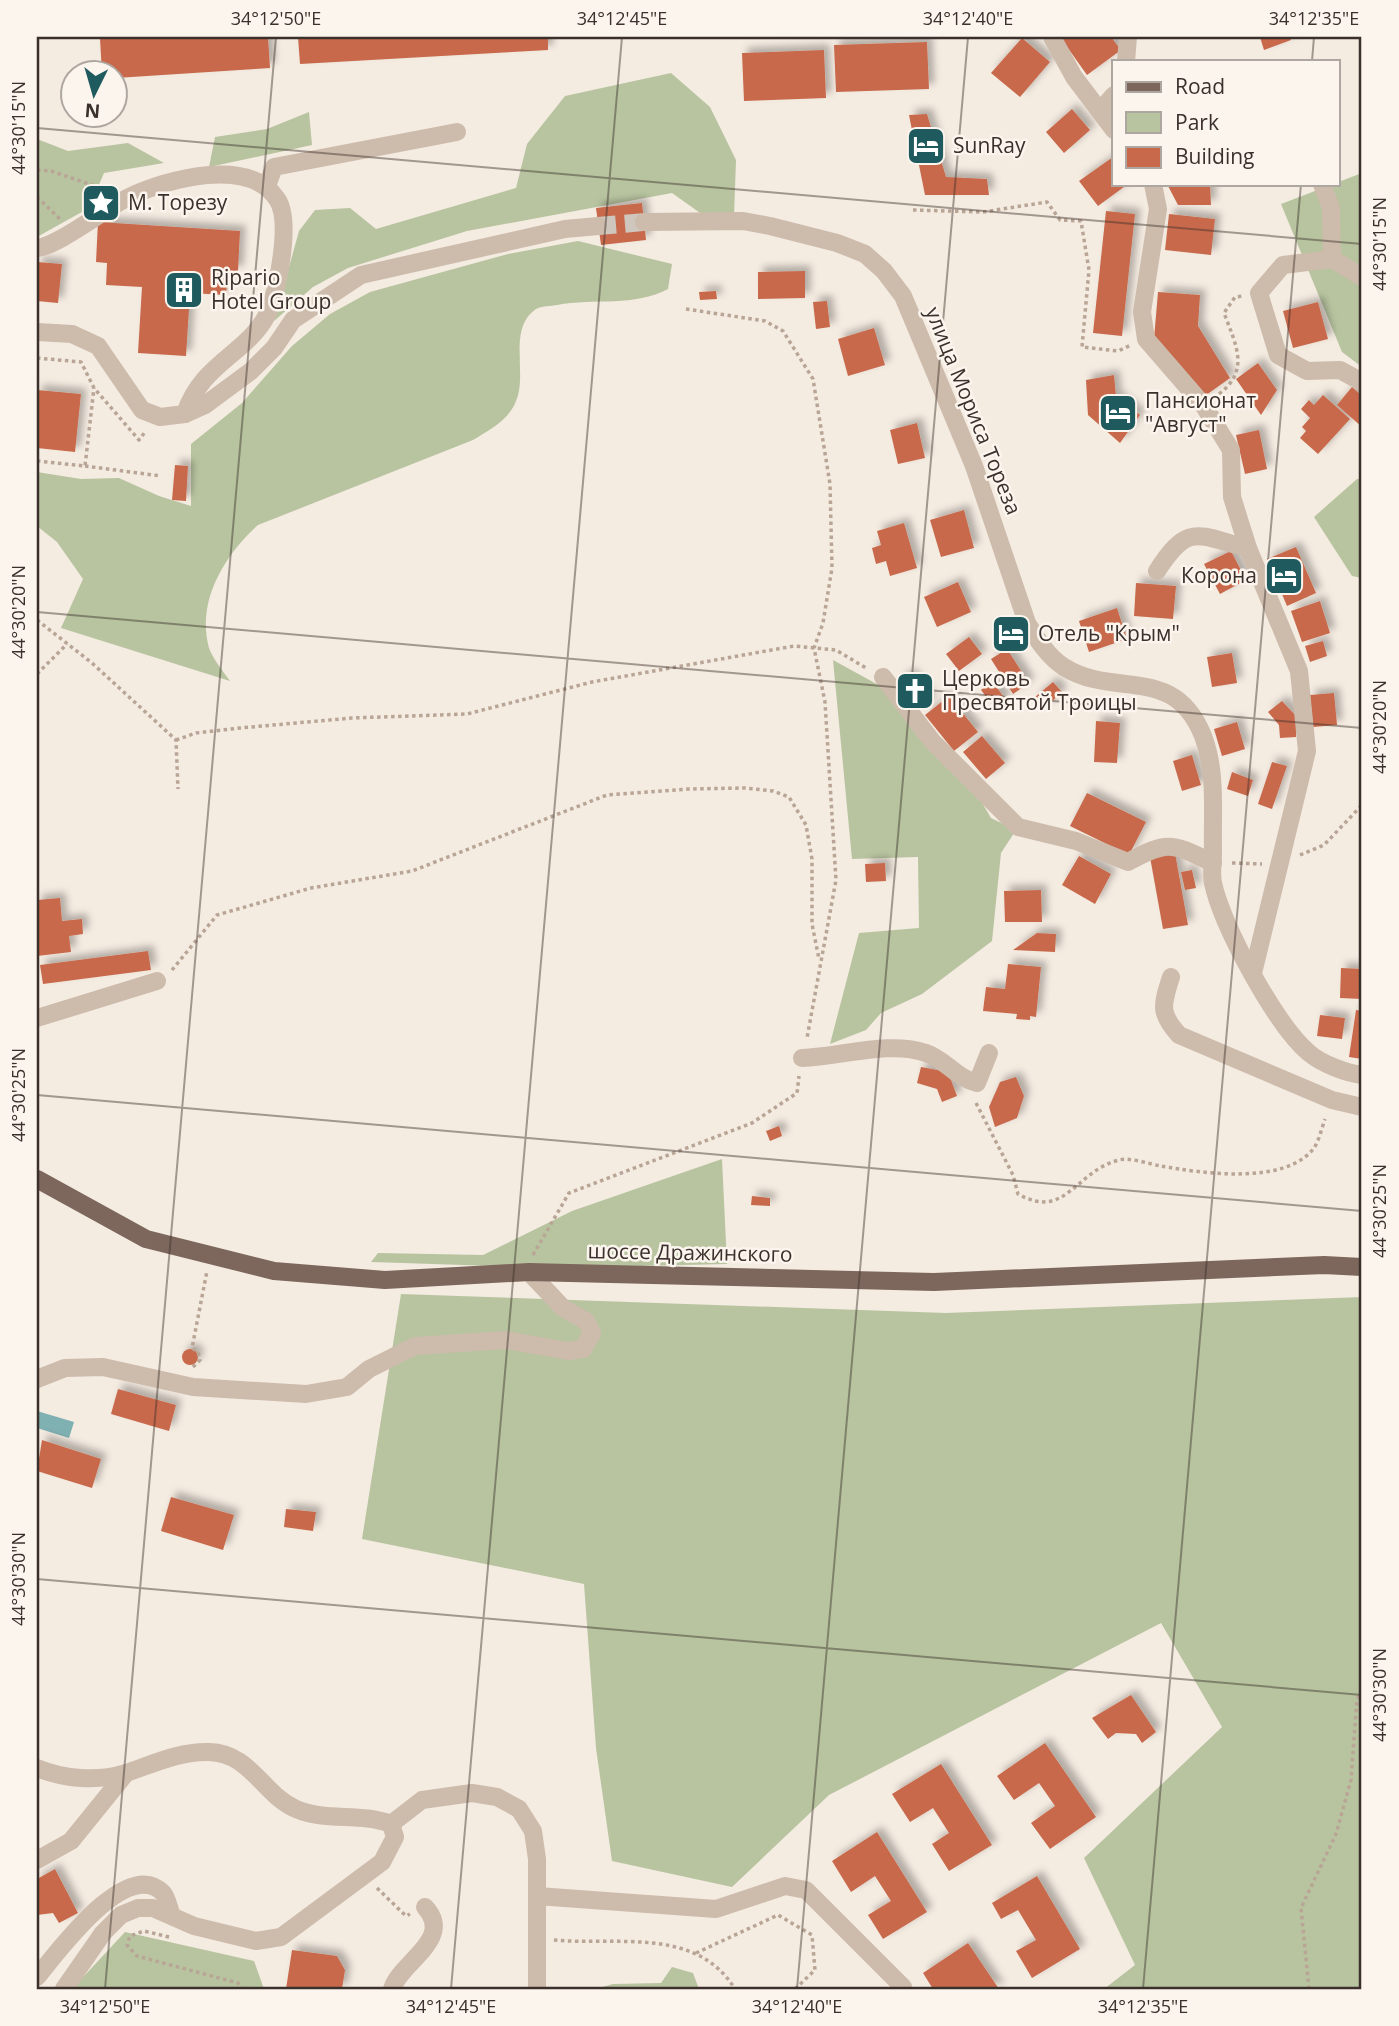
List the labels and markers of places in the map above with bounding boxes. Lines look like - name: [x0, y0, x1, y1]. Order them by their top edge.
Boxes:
- hotel icon: SunRay: [905, 125, 947, 167]
- place label: SunRay: [953, 131, 1026, 159]
- place icon: М. Торезу: [80, 182, 122, 224]
- place label: М. Торезу: [128, 188, 228, 216]
- place label: Ripario Hotel Group: [211, 263, 331, 315]
- building icon: Ripario Hotel Group: [163, 269, 205, 311]
- place label: Пансионат "Август": [1145, 386, 1256, 438]
- hotel icon: Пансионат "Август": [1097, 392, 1139, 434]
- hotel icon: Корона: [1263, 555, 1305, 597]
- place label: Корона: [1181, 561, 1257, 589]
- hotel icon: Отель "Крым": [990, 613, 1032, 655]
- place label: Отель "Крым": [1038, 619, 1180, 647]
- place label: Церковь Пресвятой Троицы: [942, 664, 1137, 716]
- church icon: Церковь Пресвятой Троицы: [894, 670, 936, 712]

